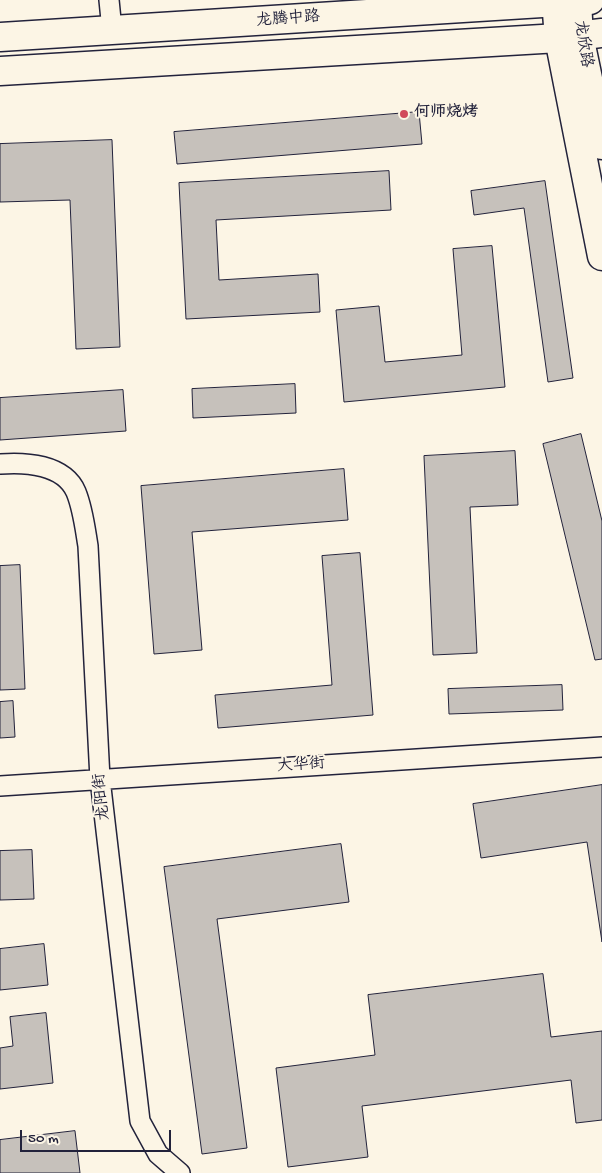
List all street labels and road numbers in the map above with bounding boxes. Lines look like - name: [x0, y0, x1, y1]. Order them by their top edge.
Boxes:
- street label: 龙腾中路: [255, 8, 321, 32]
- street label: 龙欣路: [569, 19, 595, 69]
- street label: 大华街: [276, 755, 326, 777]
- street label: 龙阳街: [91, 772, 115, 822]

